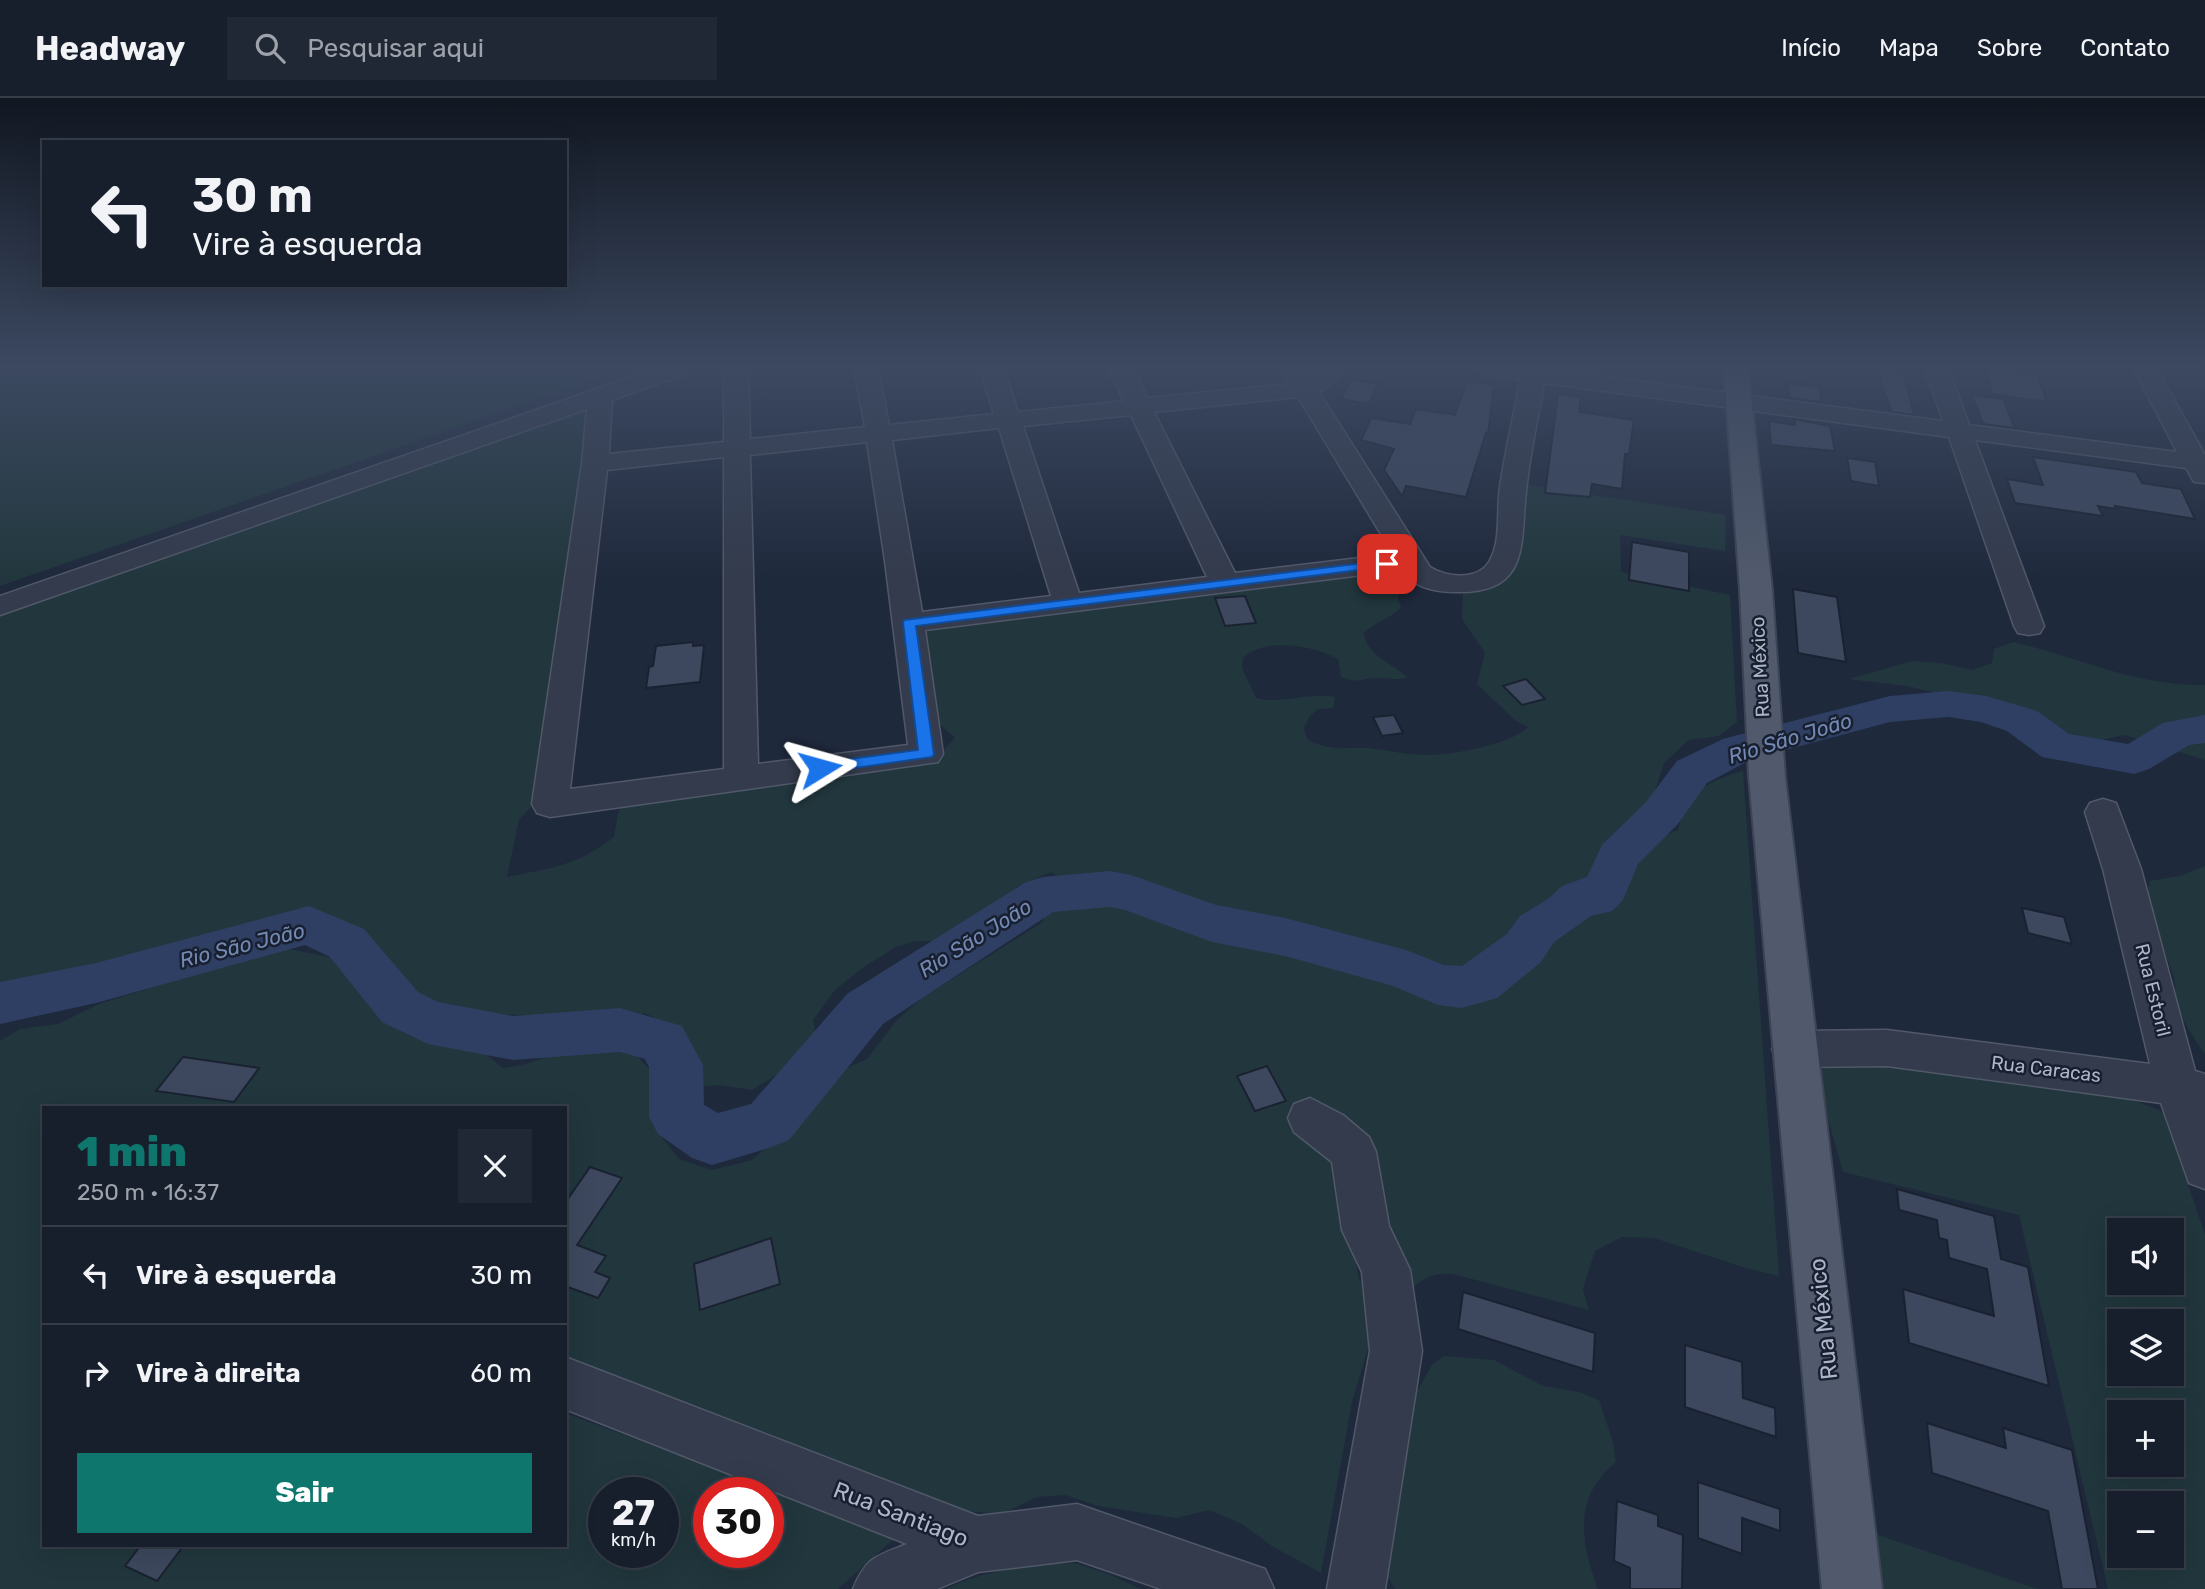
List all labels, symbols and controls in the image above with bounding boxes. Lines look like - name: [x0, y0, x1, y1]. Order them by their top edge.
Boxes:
- search box: [227, 17, 717, 80]
- text: Headway: [35, 29, 185, 68]
- icon: search: [251, 29, 289, 67]
- text: Pesquisar aqui: [307, 33, 484, 64]
- text: Início: [1781, 34, 1841, 62]
- text: Mapa: [1879, 34, 1939, 62]
- text: Sobre: [1977, 34, 2042, 62]
- text: Contato: [2080, 34, 2170, 62]
- text: 30 m: [192, 166, 313, 224]
- icon: left: [77, 168, 168, 259]
- text: Vire à esquerda: [192, 225, 423, 263]
- pin: [1357, 534, 1417, 594]
- icon: arrive: [1368, 545, 1406, 583]
- street label: Rua México: [1746, 616, 1774, 718]
- water label: Rio São João: [1725, 707, 1855, 769]
- position arrow: [783, 731, 857, 805]
- water label: Rio São João: [914, 893, 1036, 983]
- water label: Rio São João: [177, 917, 307, 973]
- street label: Rua Estoril: [2130, 941, 2176, 1039]
- street label: Rua Caracas: [1990, 1051, 2102, 1087]
- text: 1 min: [77, 1127, 187, 1177]
- button: close: [458, 1129, 532, 1203]
- text: 250 m · 16:37: [77, 1178, 219, 1206]
- map controls: [2107, 1218, 2184, 1568]
- button: sound: [2107, 1218, 2184, 1295]
- icon: left: [77, 1256, 115, 1294]
- street label: Rua México: [1803, 1257, 1843, 1381]
- text: Vire à esquerda: [136, 1260, 337, 1291]
- text: 30 m: [470, 1260, 532, 1291]
- button: layers: [2107, 1309, 2184, 1386]
- icon: right: [77, 1354, 115, 1392]
- text: Vire à direita: [136, 1358, 301, 1389]
- text: 60 m: [470, 1358, 532, 1389]
- button: +: [2107, 1400, 2184, 1477]
- button: Sair: [77, 1453, 532, 1533]
- street label: Rua Santiago: [830, 1475, 972, 1553]
- speed limit sign: 30: [693, 1477, 784, 1568]
- button: −: [2107, 1491, 2184, 1568]
- text: 27: [612, 1492, 655, 1534]
- text: km/h: [611, 1529, 656, 1551]

